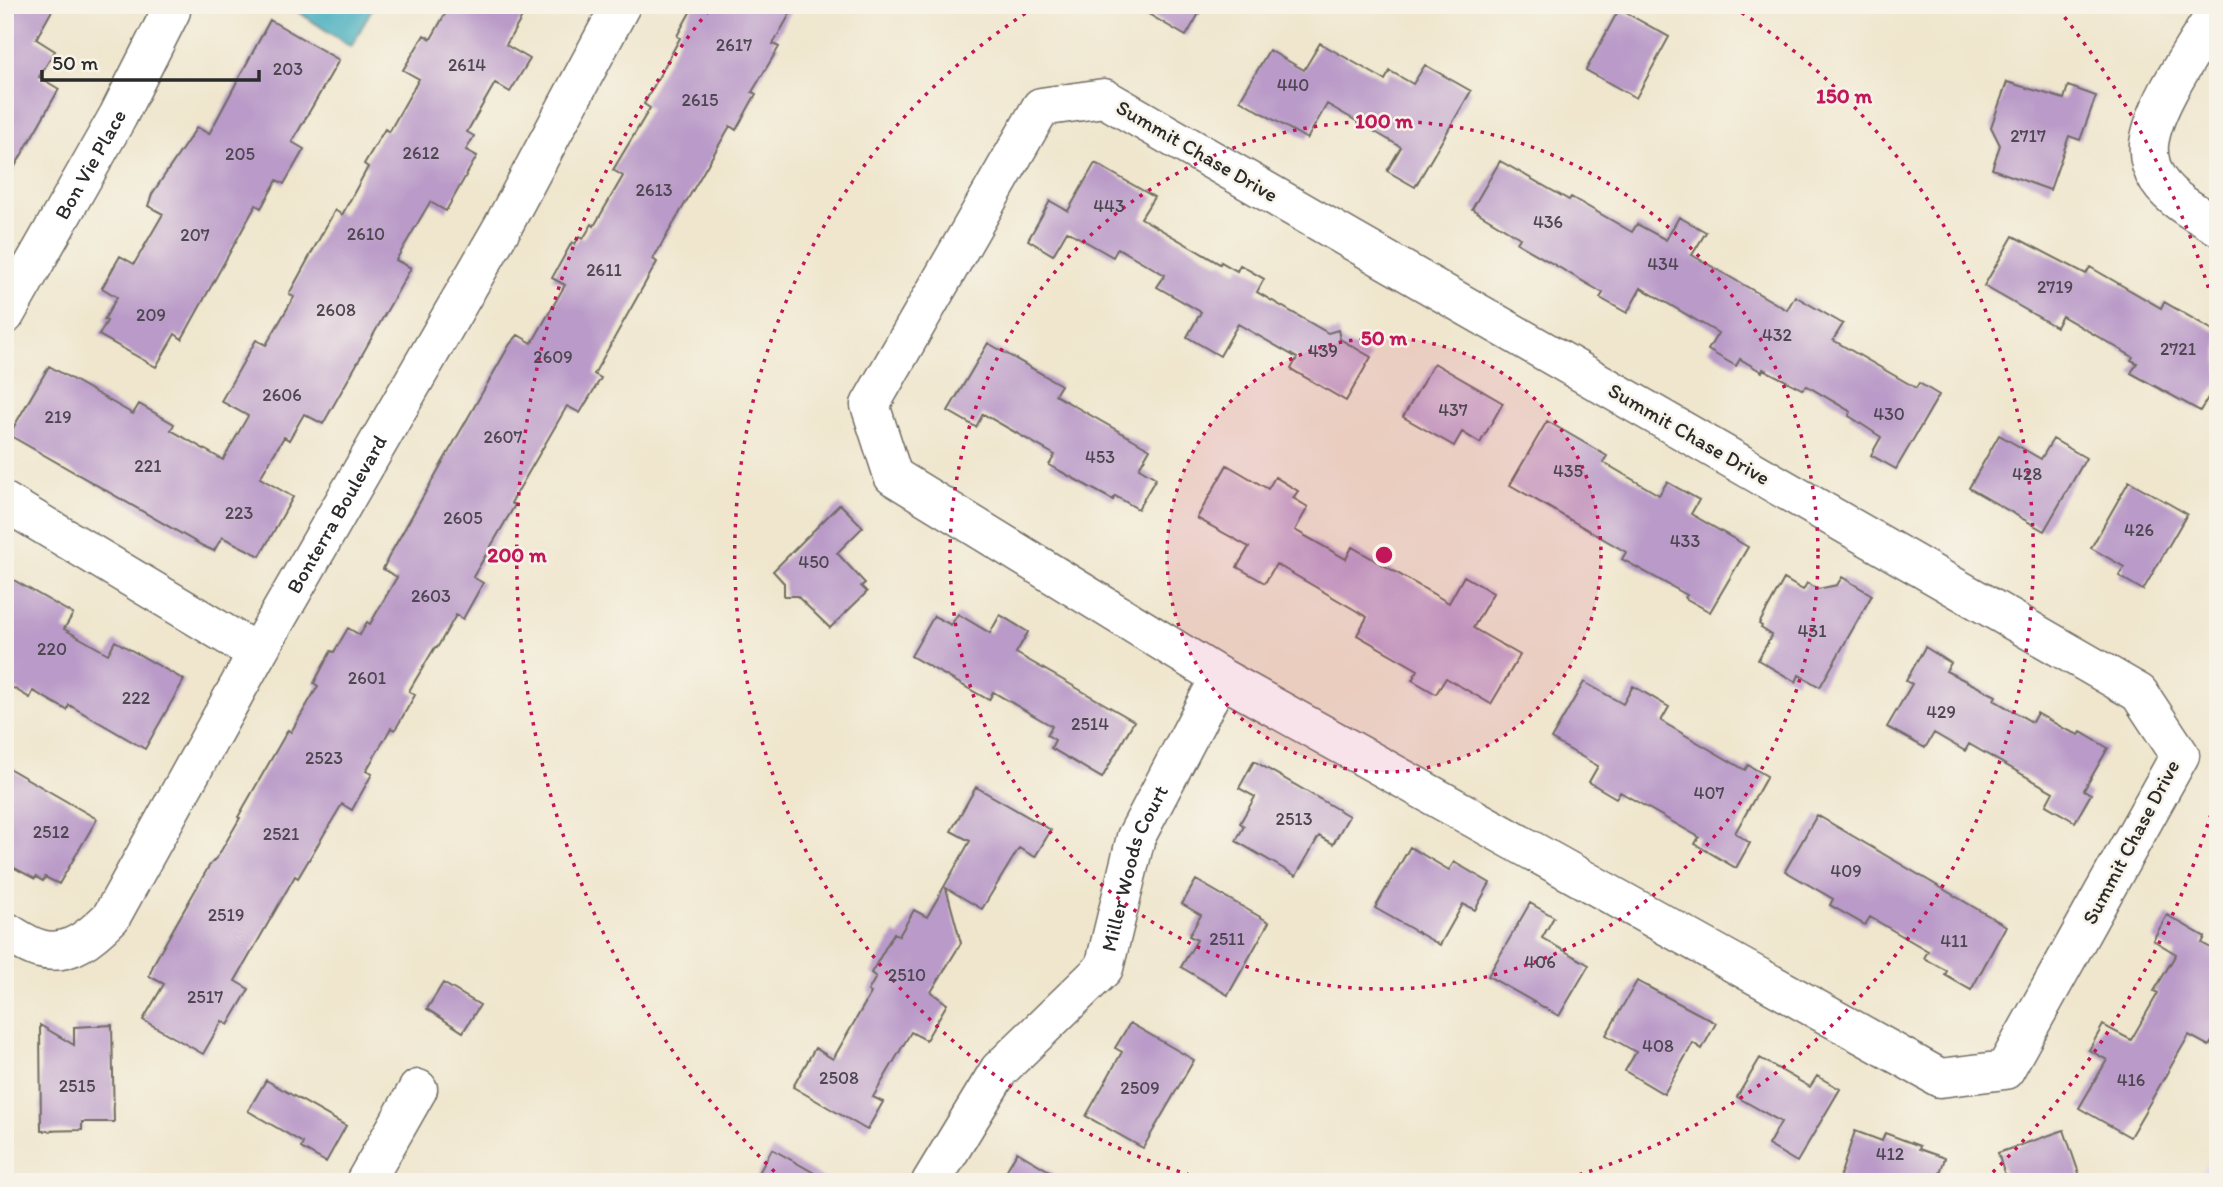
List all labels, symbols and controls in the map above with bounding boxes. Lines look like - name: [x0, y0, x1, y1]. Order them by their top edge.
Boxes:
- house number: 2617: [716, 34, 752, 56]
- scale bar: [42, 38, 259, 82]
- text: 50 m: [52, 50, 99, 75]
- house number: 2614: [448, 54, 486, 76]
- house number: 203: [273, 58, 303, 80]
- house number: 440: [1277, 74, 1309, 96]
- text: 150 m: [1816, 83, 1872, 108]
- house number: 2615: [682, 89, 718, 111]
- street label: Summit Chase Drive: [1112, 94, 1283, 207]
- street label: Bon Vie Place: [49, 105, 131, 224]
- text: 100 m: [1355, 108, 1413, 133]
- house number: 2717: [2010, 125, 2046, 147]
- house number: 2612: [403, 142, 440, 164]
- house number: 205: [225, 143, 255, 165]
- house number: 2613: [635, 179, 673, 201]
- house number: 443: [1093, 195, 1125, 217]
- house number: 436: [1533, 211, 1563, 233]
- house number: 2610: [347, 223, 385, 245]
- house number: 207: [180, 224, 210, 246]
- house number: 434: [1647, 253, 1679, 275]
- house number: 2611: [586, 259, 622, 281]
- house number: 2719: [2037, 276, 2073, 298]
- house number: 2608: [316, 299, 356, 321]
- house number: 209: [136, 304, 166, 326]
- house number: 432: [1762, 324, 1793, 346]
- text: 50 m: [1361, 325, 1408, 350]
- house number: 2721: [2160, 338, 2196, 360]
- house number: 439: [1308, 340, 1338, 362]
- house number: 2609: [533, 346, 573, 368]
- street label: Summit Chase Drive: [1604, 377, 1775, 490]
- house number: 2606: [262, 384, 302, 406]
- house number: 437: [1438, 399, 1468, 421]
- house number: 430: [1873, 403, 1905, 425]
- house number: 219: [44, 406, 72, 428]
- house number: 2607: [483, 426, 523, 448]
- street label: Bonterra Boulevard: [281, 431, 392, 598]
- house number: 453: [1085, 446, 1115, 468]
- house number: 221: [134, 455, 162, 477]
- house number: 435: [1553, 460, 1583, 482]
- house number: 428: [2012, 463, 2042, 485]
- house number: 223: [225, 502, 254, 524]
- house number: 2605: [443, 507, 483, 529]
- house number: 426: [2124, 519, 2154, 541]
- house number: 433: [1670, 530, 1700, 552]
- text: 200 m: [487, 542, 547, 567]
- centre of rings: [1372, 543, 1396, 567]
- house number: 450: [798, 551, 830, 573]
- house number: 2603: [411, 585, 451, 607]
- house number: 431: [1798, 620, 1826, 642]
- house number: 220: [37, 638, 67, 660]
- house number: 2601: [348, 667, 386, 689]
- house number: 222: [122, 687, 151, 709]
- house number: 429: [1926, 701, 1956, 723]
- house number: 2514: [1071, 713, 1109, 735]
- house number: 2523: [305, 747, 343, 769]
- street label: Summit Chase Drive: [2077, 755, 2184, 928]
- street label: Miller Woods Court: [1096, 781, 1173, 954]
- house number: 407: [1694, 782, 1724, 804]
- house number: 2513: [1275, 808, 1313, 830]
- house number: 2512: [33, 821, 70, 843]
- house number: 2521: [263, 823, 299, 845]
- house number: 409: [1830, 860, 1862, 882]
- house number: 2519: [208, 904, 244, 926]
- house number: 2511: [1209, 928, 1245, 950]
- house number: 411: [1940, 930, 1968, 952]
- house number: 406: [1524, 951, 1556, 973]
- house number: 2510: [888, 964, 926, 986]
- house number: 2517: [187, 986, 223, 1008]
- house number: 408: [1642, 1035, 1674, 1057]
- house number: 2508: [819, 1067, 859, 1089]
- house number: 416: [2117, 1069, 2145, 1091]
- house number: 2515: [59, 1075, 95, 1097]
- house number: 2509: [1120, 1077, 1160, 1099]
- house number: 412: [1876, 1143, 1905, 1165]

